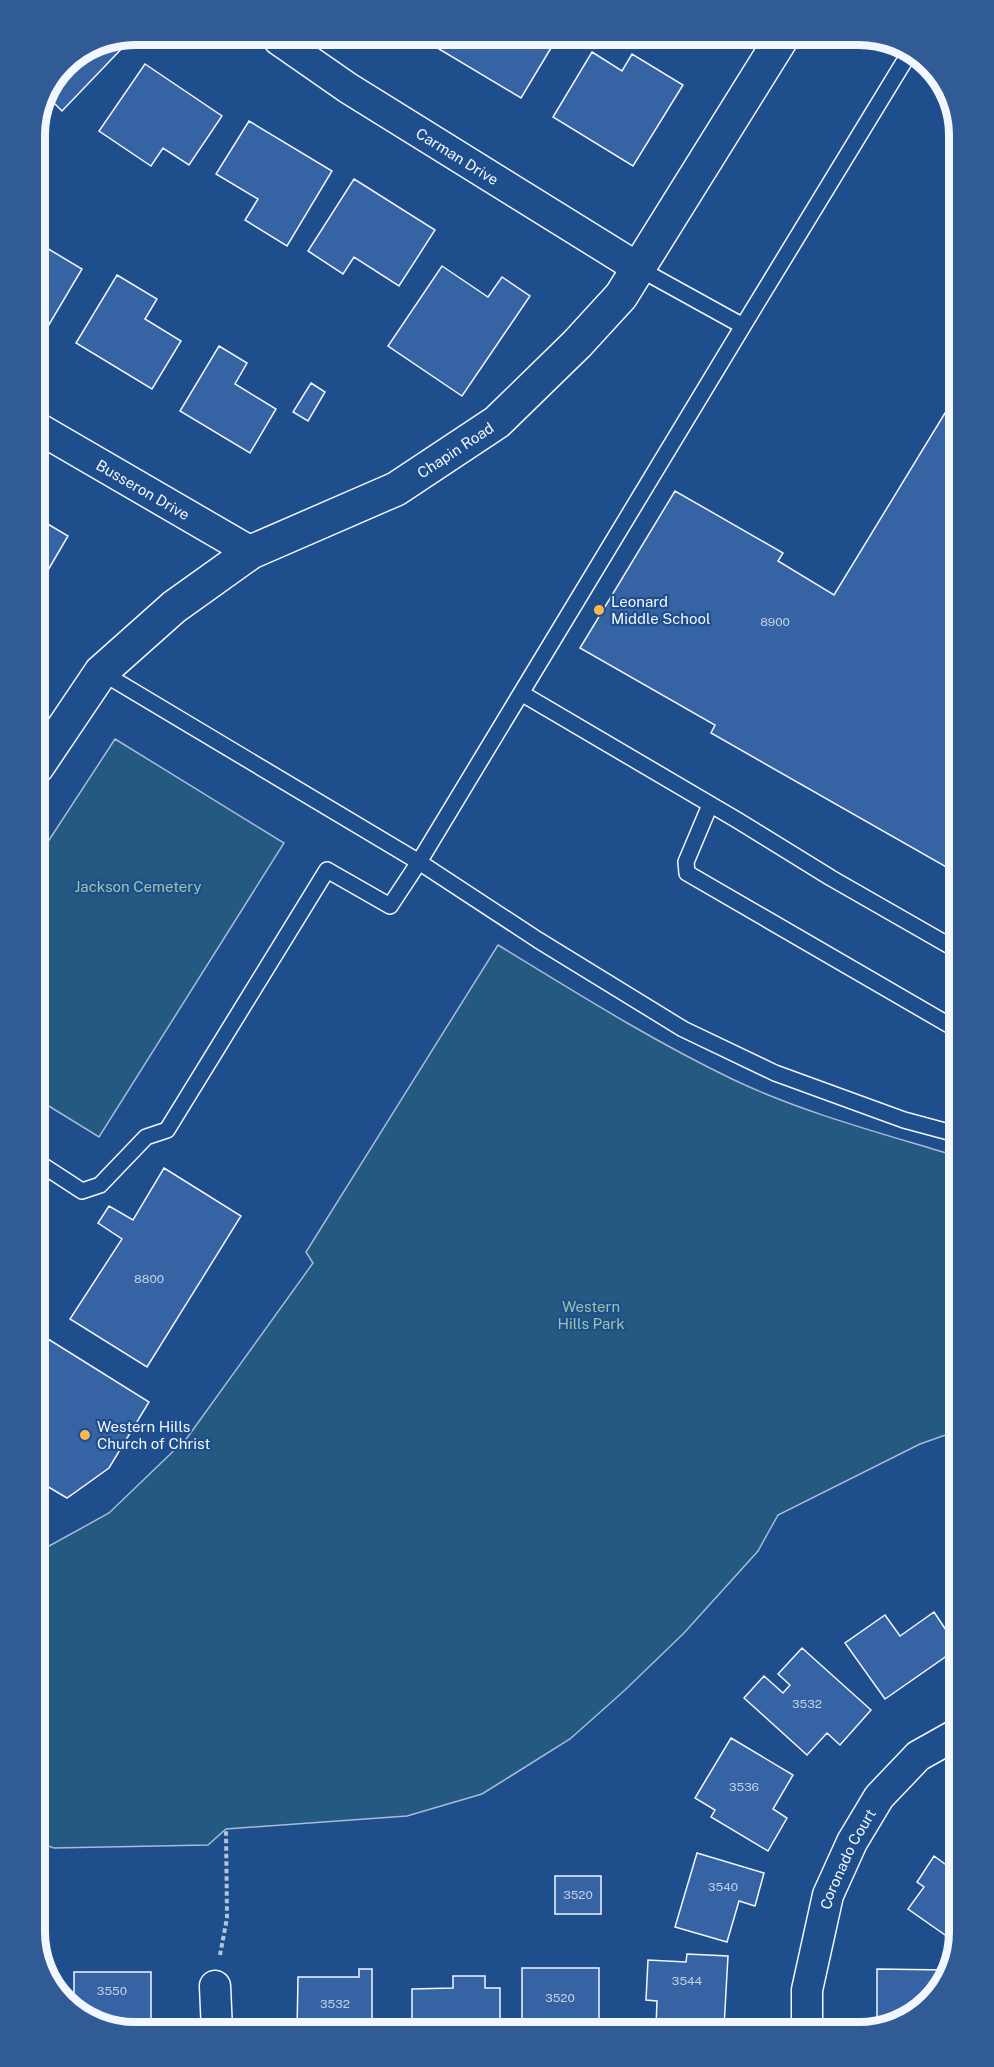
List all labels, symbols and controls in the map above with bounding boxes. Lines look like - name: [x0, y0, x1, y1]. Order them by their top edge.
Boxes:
- street label: Carman Drive: [413, 124, 502, 188]
- street label: Chapin Road: [414, 418, 496, 481]
- street label: Busseron Drive: [94, 456, 193, 523]
- place label: Leonard Middle School: [611, 593, 710, 627]
- marker: Leonard Middle School: [592, 603, 606, 617]
- house number: 8900: [760, 615, 790, 629]
- park label: Jackson Cemetery: [75, 878, 201, 895]
- house number: 8800: [134, 1272, 164, 1286]
- park label: Western Hills Park: [557, 1298, 625, 1332]
- place label: Western Hills Church of Christ: [97, 1418, 210, 1452]
- marker: Western Hills Church of Christ: [78, 1428, 92, 1442]
- house number: 3532: [792, 1697, 822, 1711]
- house number: 3536: [729, 1780, 759, 1794]
- street label: Coronado Court: [817, 1805, 879, 1911]
- house number: 3540: [708, 1880, 738, 1894]
- house number: 3520: [563, 1888, 593, 1902]
- house number: 3544: [672, 1974, 703, 1988]
- house number: 3550: [97, 1984, 127, 1998]
- house number: 3520: [545, 1991, 575, 2005]
- house number: 3532: [320, 1997, 350, 2011]

